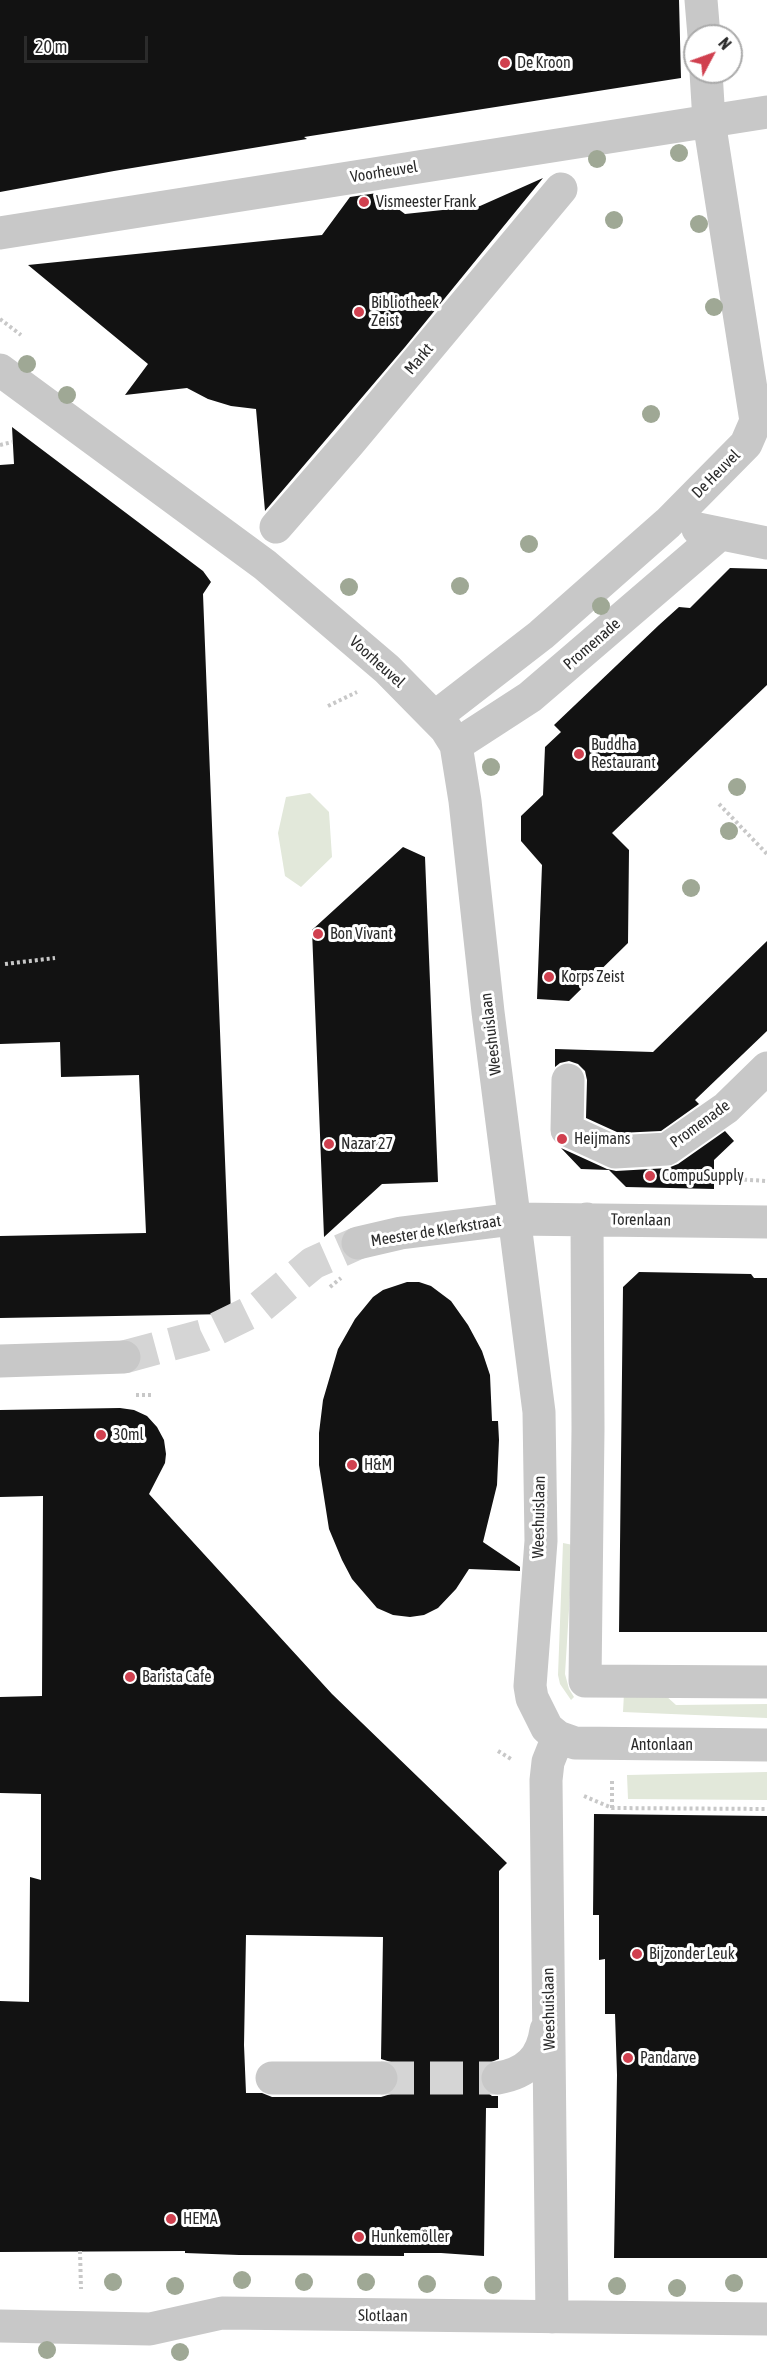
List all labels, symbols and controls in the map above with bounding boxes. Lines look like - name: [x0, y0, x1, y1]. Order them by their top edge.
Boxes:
- scale bar: [27, 24, 152, 62]
- north arrow: [683, 24, 743, 84]
- text: N: [715, 34, 735, 53]
- text: 20 m: [35, 36, 67, 57]
- place label: De Kroon: [517, 53, 571, 73]
- marker: De Kroon: [498, 56, 512, 70]
- street label: Voorheuvel: [349, 157, 419, 187]
- place label: Vismeester Frank: [376, 192, 476, 212]
- marker: Vismeester Frank: [357, 195, 371, 209]
- place label: Bibliotheek Zeist: [371, 293, 439, 331]
- marker: Bibliotheek Zeist: [352, 305, 366, 319]
- street label: Markt: [401, 340, 437, 378]
- street label: De Heuvel: [688, 446, 744, 502]
- street label: Promenade: [560, 614, 624, 674]
- street label: Voorheuvel: [345, 632, 409, 692]
- place label: Buddha Restaurant: [591, 735, 656, 773]
- marker: Buddha Restaurant: [572, 747, 586, 761]
- place label: Bon Vivant: [330, 924, 393, 944]
- marker: Bon Vivant: [311, 927, 325, 941]
- place label: Korps Zeist: [561, 967, 625, 987]
- marker: Korps Zeist: [542, 970, 556, 984]
- street label: Weeshuislaan: [476, 992, 506, 1076]
- street label: Promenade: [666, 1096, 734, 1152]
- place label: Heijmans: [574, 1129, 630, 1149]
- marker: Heijmans: [555, 1132, 569, 1146]
- place label: Nazar 27: [341, 1134, 393, 1154]
- marker: Nazar 27: [322, 1137, 336, 1151]
- place label: CompuSupply: [662, 1166, 744, 1186]
- marker: CompuSupply: [643, 1169, 657, 1183]
- street label: Torenlaan: [611, 1210, 671, 1230]
- street label: Meester de Klerkstraat: [370, 1211, 502, 1251]
- place label: 30ml: [113, 1425, 144, 1445]
- marker: 30ml: [94, 1428, 108, 1442]
- place label: H&M: [364, 1455, 392, 1475]
- marker: H&M: [345, 1458, 359, 1472]
- street label: Weeshuislaan: [529, 1475, 549, 1559]
- place label: Barista Cafe: [142, 1667, 212, 1687]
- marker: Barista Cafe: [123, 1670, 137, 1684]
- street label: Antonlaan: [631, 1735, 693, 1755]
- place label: Bijzonder Leuk: [649, 1944, 735, 1964]
- marker: Bijzonder Leuk: [630, 1947, 644, 1961]
- street label: Weeshuislaan: [539, 1967, 559, 2051]
- place label: Pandarve: [640, 2048, 696, 2068]
- marker: Pandarve: [621, 2051, 635, 2065]
- place label: HEMA: [183, 2209, 218, 2229]
- marker: HEMA: [164, 2212, 178, 2226]
- place label: Hunkemöller: [371, 2227, 449, 2247]
- marker: Hunkemöller: [352, 2230, 366, 2244]
- street label: Slotlaan: [358, 2306, 408, 2326]

